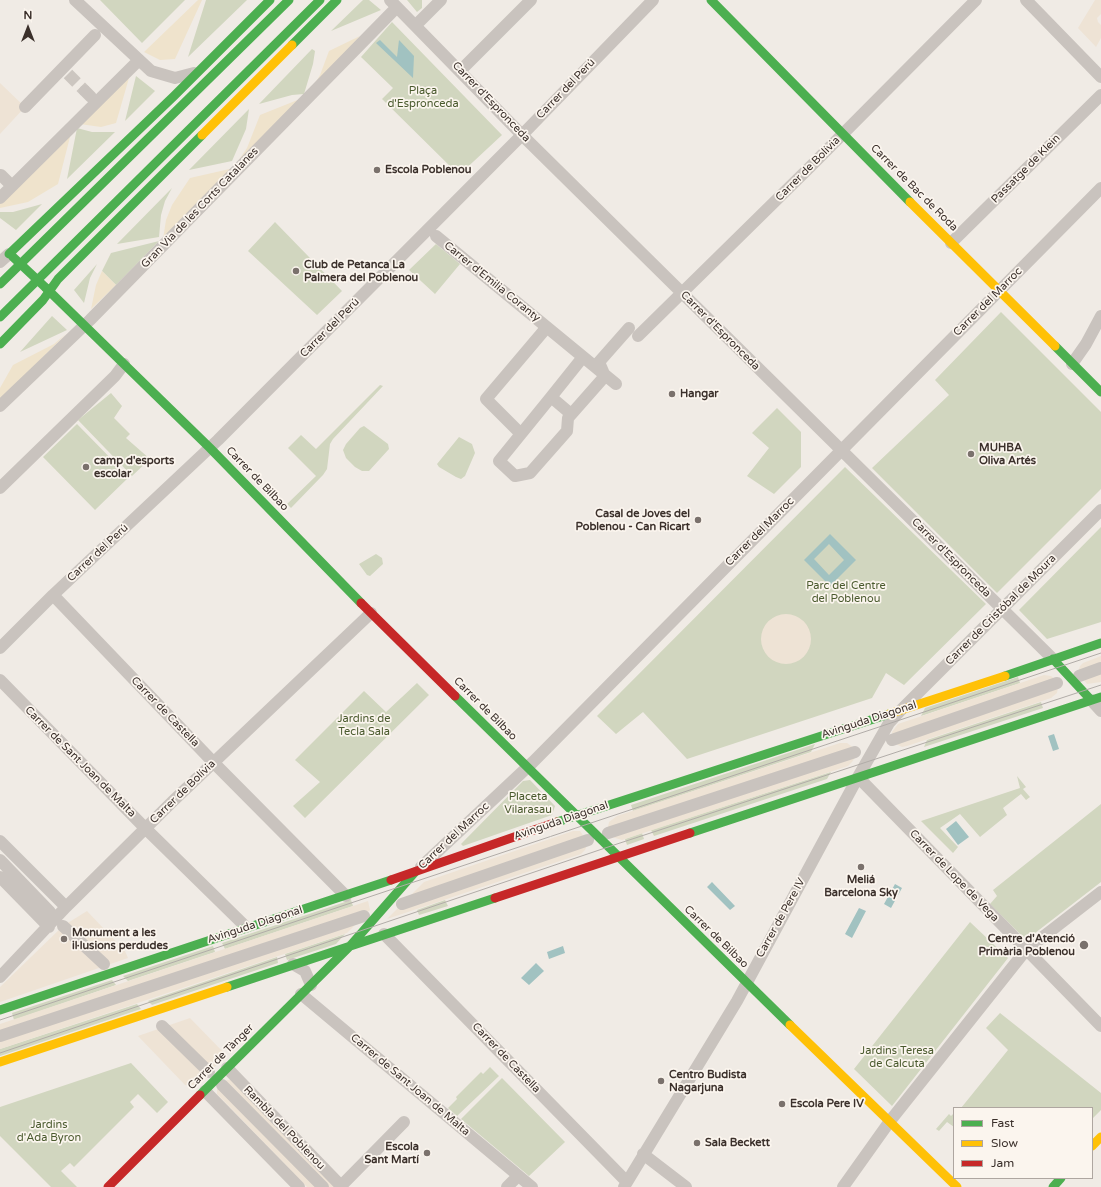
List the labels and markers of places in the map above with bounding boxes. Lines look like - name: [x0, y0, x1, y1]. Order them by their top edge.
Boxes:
- place label: Escola Poblenou: [385, 163, 471, 177]
- marker: Escola Poblenou: [372, 165, 382, 175]
- place label: Club de Petanca La Palmera del Poblenou: [304, 258, 418, 284]
- marker: Club de Petanca La Palmera del Poblenou: [291, 266, 301, 276]
- place label: Hangar: [680, 387, 719, 401]
- marker: Hangar: [667, 389, 677, 399]
- place label: MUHBA Oliva Artés: [979, 441, 1036, 467]
- marker: MUHBA Oliva Artés: [966, 449, 976, 459]
- place label: camp d'esports escolar: [94, 454, 174, 480]
- marker: camp d'esports escolar: [81, 462, 91, 472]
- place label: Casal de Joves del Poblenou - Can Ricart: [575, 507, 690, 533]
- marker: Casal de Joves del Poblenou - Can Ricart: [693, 515, 703, 525]
- marker: Meliá Barcelona Sky: [856, 862, 866, 872]
- place label: Meliá Barcelona Sky: [824, 873, 898, 899]
- place label: Monument a les il·lusions perdudes: [72, 926, 168, 952]
- place label: Centre d'Atenció Primària Poblenou: [979, 932, 1075, 958]
- marker: Monument a les il·lusions perdudes: [59, 934, 69, 944]
- marker: Centre d'Atenció Primària Poblenou: [1078, 939, 1090, 951]
- place label: Centro Budista Nagarjuna: [669, 1068, 747, 1094]
- marker: Centro Budista Nagarjuna: [656, 1076, 666, 1086]
- place label: Escola Pere IV: [790, 1097, 864, 1111]
- marker: Escola Pere IV: [777, 1099, 787, 1109]
- place label: Sala Beckett: [705, 1136, 770, 1150]
- marker: Sala Beckett: [692, 1138, 702, 1148]
- place label: Escola Sant Martí: [364, 1140, 419, 1166]
- marker: Escola Sant Martí: [422, 1148, 432, 1158]

